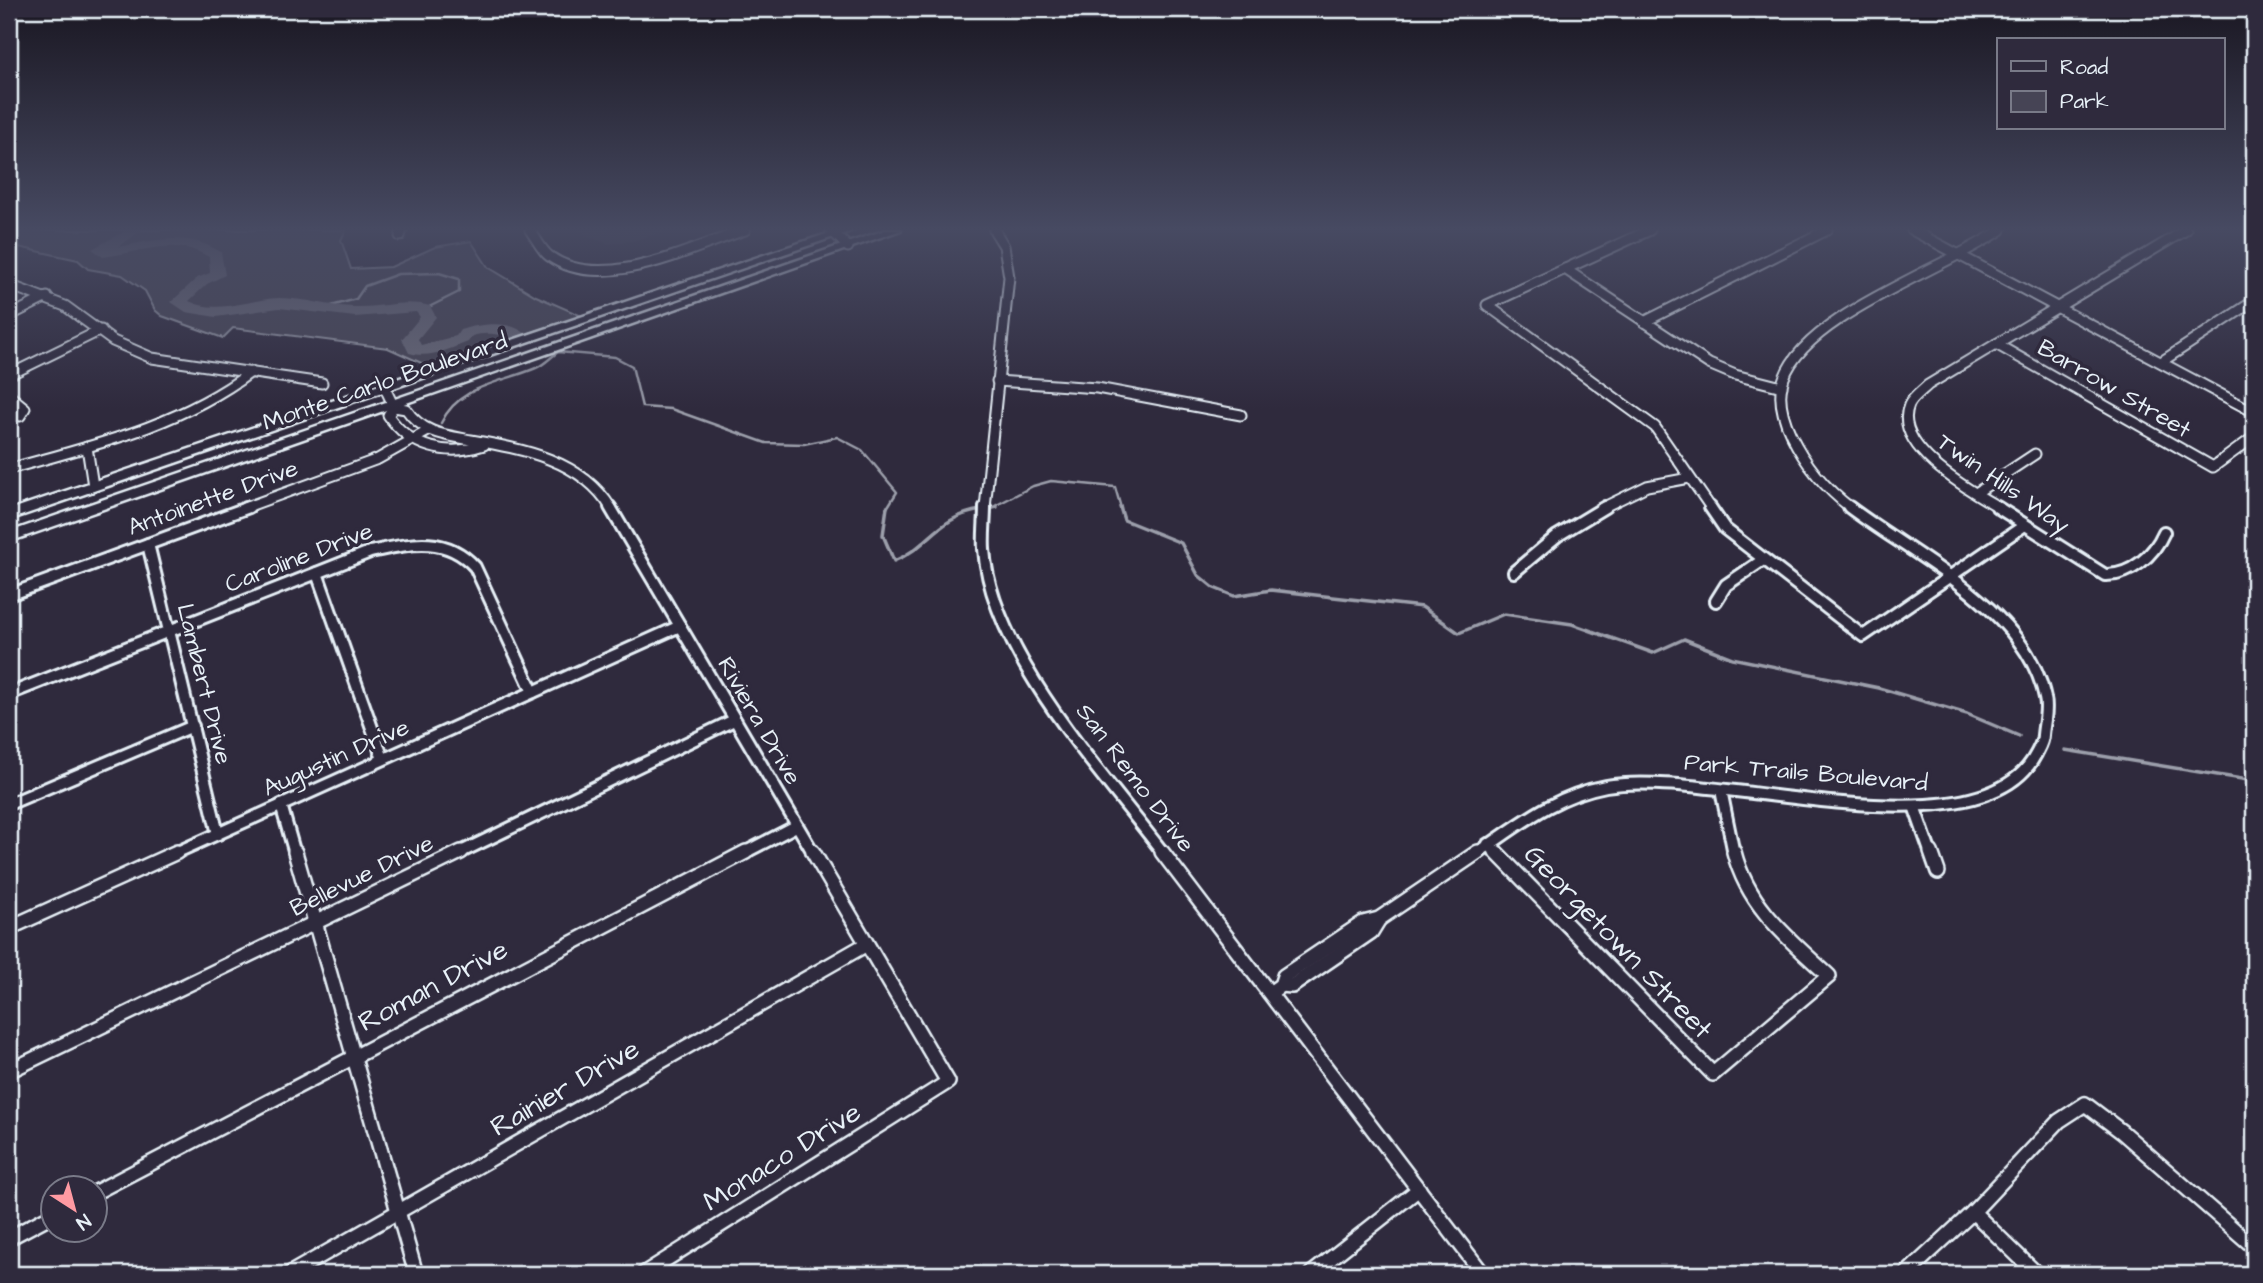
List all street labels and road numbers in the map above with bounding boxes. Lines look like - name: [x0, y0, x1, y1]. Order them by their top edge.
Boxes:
- street label: Monte Carlo Boulevard: [258, 324, 512, 440]
- street label: Barrow Street: [2031, 331, 2197, 447]
- street label: Twin Hills Way: [1929, 426, 2076, 543]
- street label: Antoinette Drive: [123, 451, 303, 545]
- street label: Caroline Drive: [220, 514, 378, 602]
- street label: Lambert Drive: [168, 600, 240, 768]
- street label: Riviera Drive: [709, 651, 809, 791]
- street label: San Remo Drive: [1068, 696, 1202, 860]
- street label: Augustin Drive: [257, 711, 415, 806]
- street label: Park Trails Boulevard: [1683, 745, 1929, 801]
- street label: Bellevue Drive: [285, 827, 439, 925]
- street label: Georgetown Street: [1514, 836, 1722, 1049]
- street label: Roman Drive: [351, 930, 515, 1042]
- street label: Rainier Drive: [483, 1030, 647, 1146]
- street label: Monaco Drive: [696, 1093, 868, 1221]

